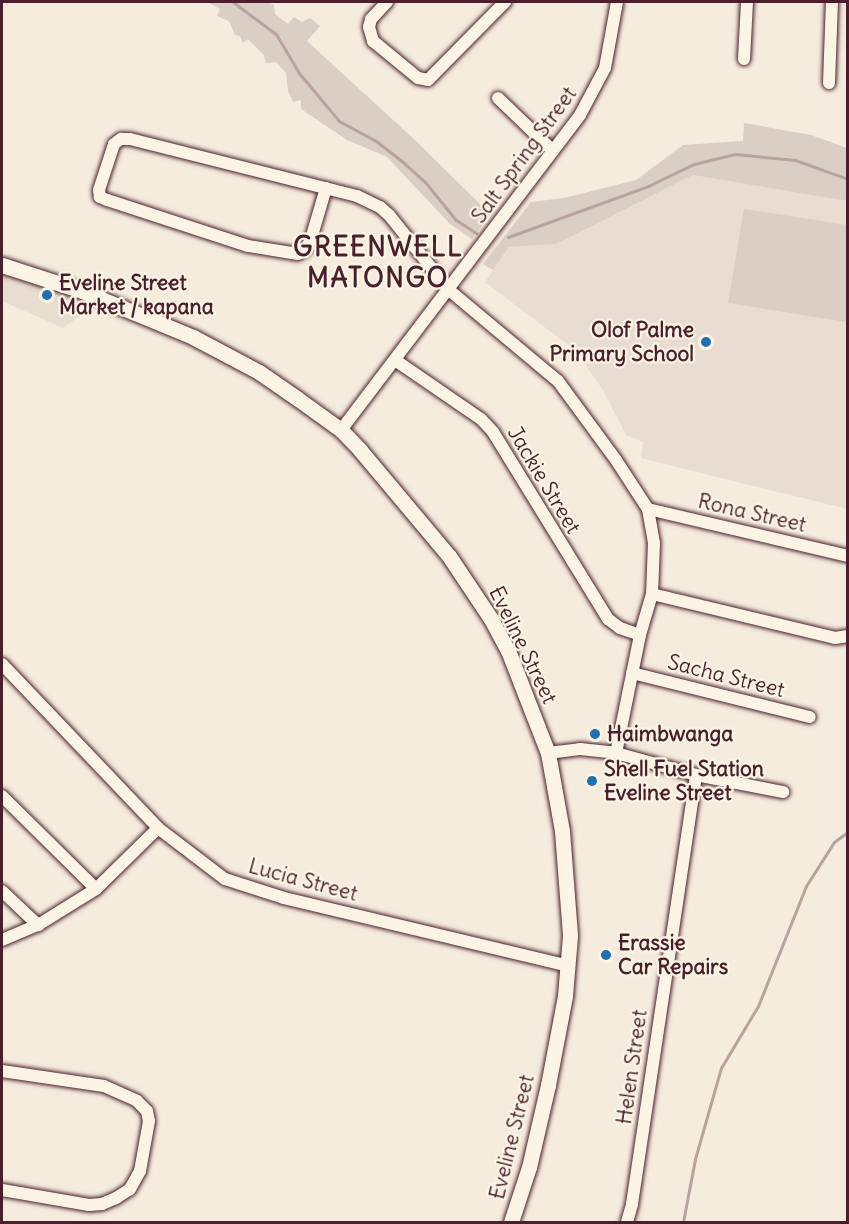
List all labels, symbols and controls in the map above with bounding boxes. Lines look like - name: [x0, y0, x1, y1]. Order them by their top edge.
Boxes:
- street label: Salt Spring Street: [466, 82, 582, 228]
- district label: GREENWELL MATONGO: [293, 230, 463, 293]
- place label: Eveline Street Market / kapana: [59, 270, 214, 320]
- marker: Eveline Street Market / kapana: [40, 288, 54, 302]
- place label: Olof Palme Primary School: [549, 317, 694, 367]
- marker: Olof Palme Primary School: [699, 335, 713, 349]
- street label: Jackie Street: [502, 422, 586, 538]
- street label: Rona Street: [695, 488, 809, 538]
- street label: Eveline Street: [484, 582, 562, 708]
- street label: Sacha Street: [665, 649, 787, 703]
- place label: Haimbwanga: [607, 721, 733, 747]
- marker: Haimbwanga: [588, 727, 602, 741]
- place label: Shell Fuel Station Eveline Street: [604, 756, 764, 806]
- marker: Shell Fuel Station Eveline Street: [585, 774, 599, 788]
- street label: Lucia Street: [246, 853, 360, 907]
- place label: Erassie Car Repairs: [618, 930, 728, 980]
- marker: Erassie Car Repairs: [599, 948, 613, 962]
- street label: Helen Street: [611, 1008, 653, 1126]
- street label: Eveline Street: [484, 1072, 540, 1202]

